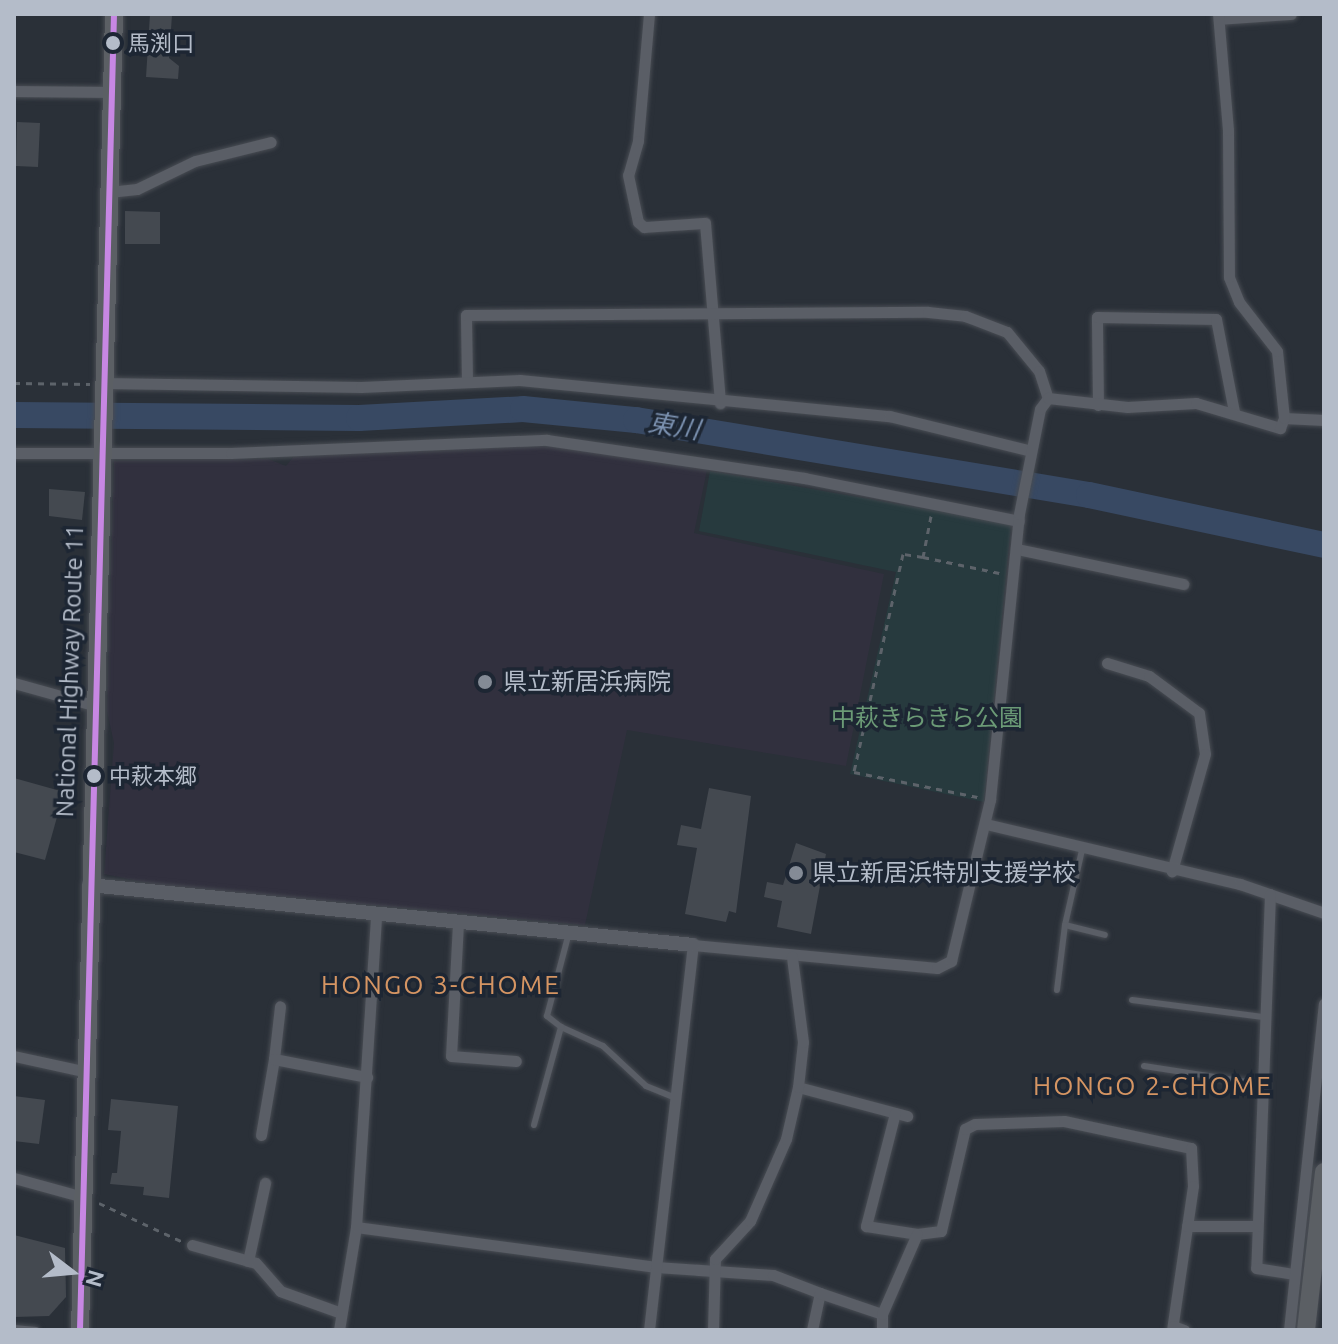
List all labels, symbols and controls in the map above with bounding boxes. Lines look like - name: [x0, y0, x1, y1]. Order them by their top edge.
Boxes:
- place label: 馬渕口: [128, 30, 194, 56]
- marker: 馬渕口: [105, 35, 121, 51]
- water label: 東川: [646, 407, 702, 445]
- street label: National Highway Route 11: [51, 524, 89, 818]
- place label: 県立新居浜病院: [503, 668, 671, 696]
- marker: 県立新居浜病院: [474, 671, 496, 693]
- park label: 中萩きらきら公園: [831, 704, 1023, 732]
- place label: 中萩本郷: [109, 763, 197, 789]
- marker: 中萩本郷: [86, 768, 102, 784]
- place label: 県立新居浜特別支援学校: [812, 859, 1076, 887]
- marker: 県立新居浜特別支援学校: [787, 864, 805, 882]
- district label: HONGO 3-CHOME: [321, 969, 561, 1001]
- district label: HONGO 2-CHOME: [1033, 1070, 1273, 1102]
- north arrow: [32, 1232, 112, 1312]
- text: N: [81, 1267, 110, 1290]

